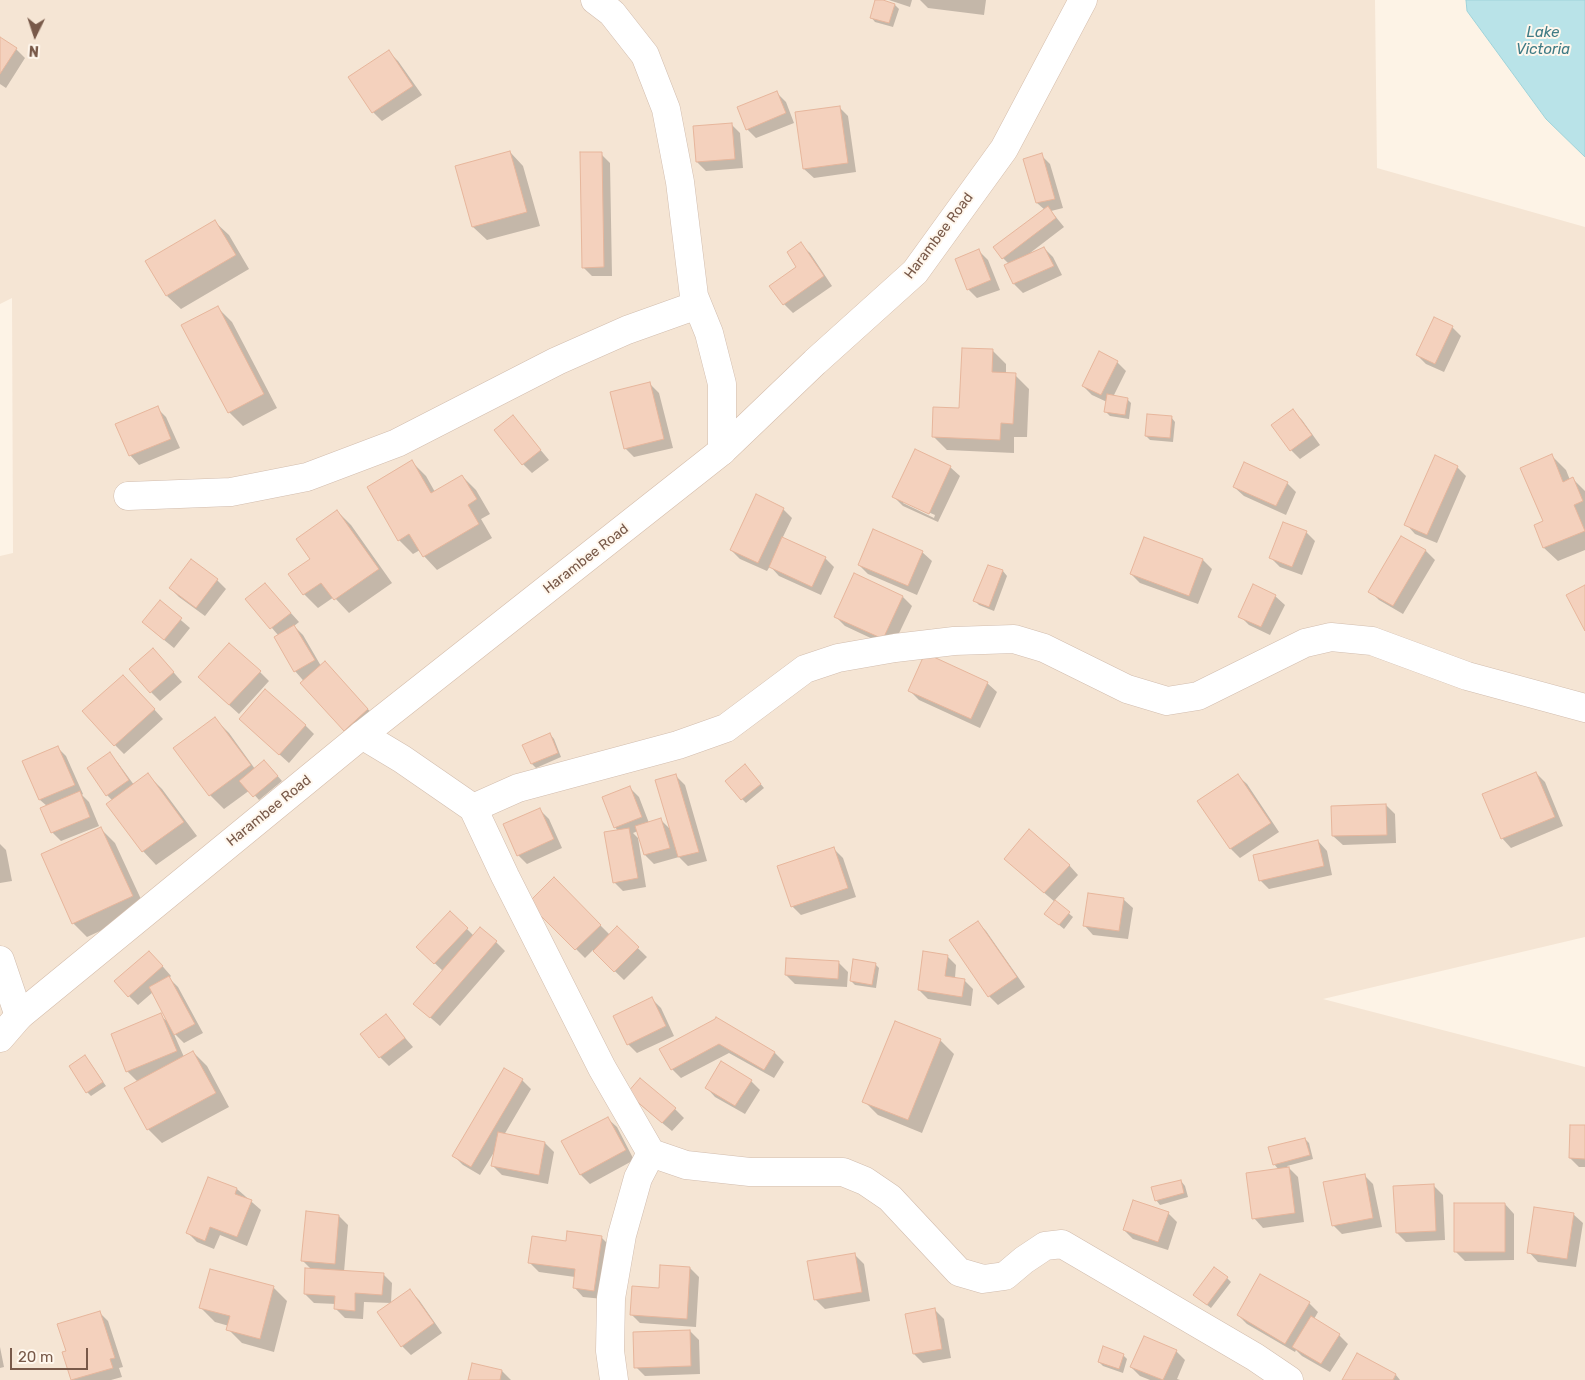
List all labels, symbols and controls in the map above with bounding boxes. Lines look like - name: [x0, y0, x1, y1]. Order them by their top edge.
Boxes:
- north arrow: [10, 10, 60, 60]
- water label: Lake Victoria: [1516, 24, 1570, 59]
- text: N: [28, 42, 40, 59]
- street label: Harambee Road: [901, 190, 977, 282]
- street label: Harambee Road: [540, 520, 632, 598]
- street label: Harambee Road: [223, 772, 315, 850]
- scale bar: [12, 1338, 90, 1370]
- text: 20 m: [18, 1348, 53, 1366]

